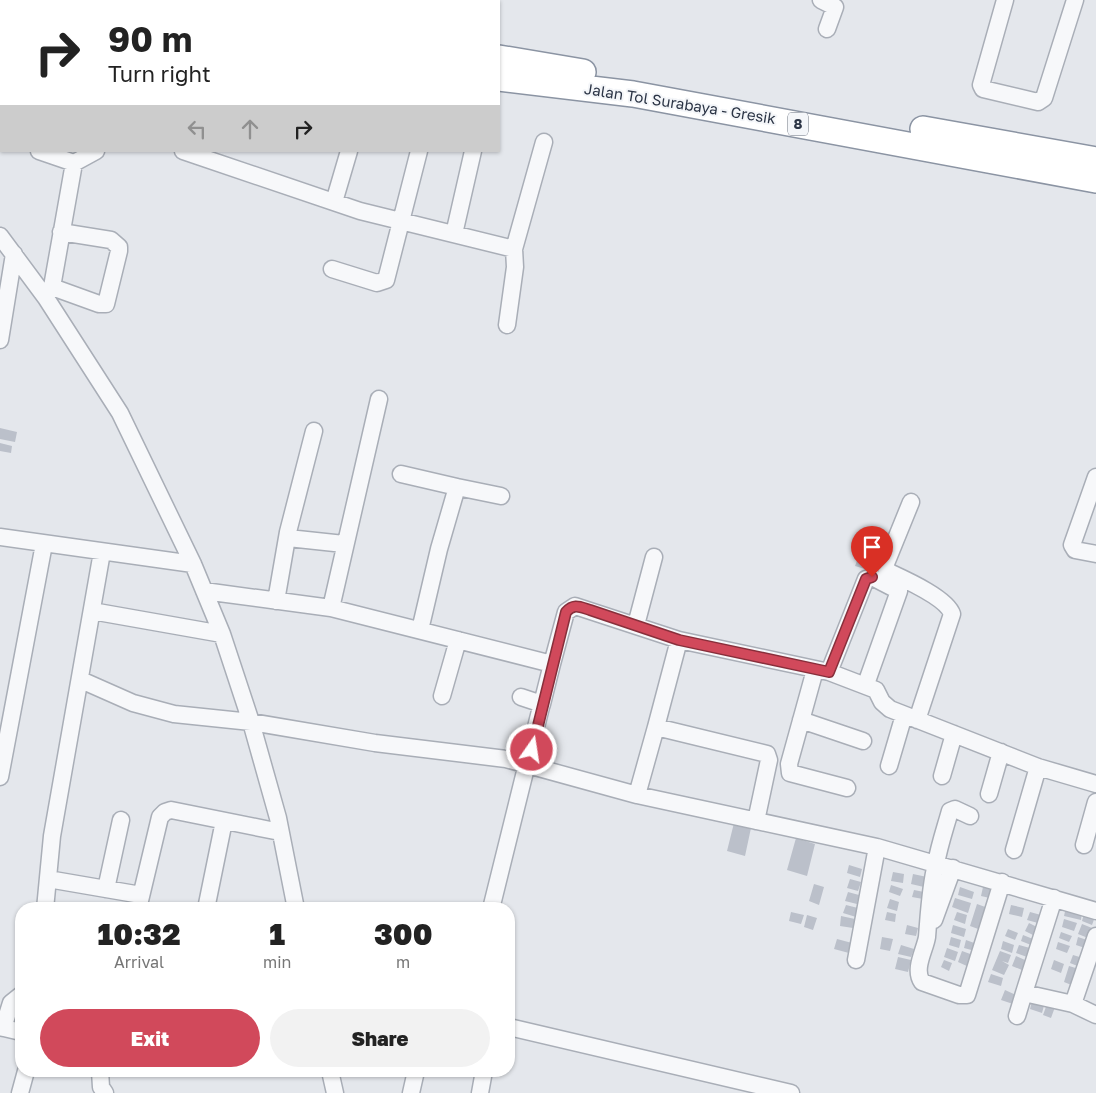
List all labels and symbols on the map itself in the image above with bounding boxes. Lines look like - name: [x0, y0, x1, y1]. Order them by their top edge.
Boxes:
- street label: Jalan Tol Surabaya - Gresik: [583, 79, 778, 127]
- road number: 8: [788, 112, 808, 136]
- pin: [851, 526, 893, 577]
- position arrow: [505, 723, 557, 775]

